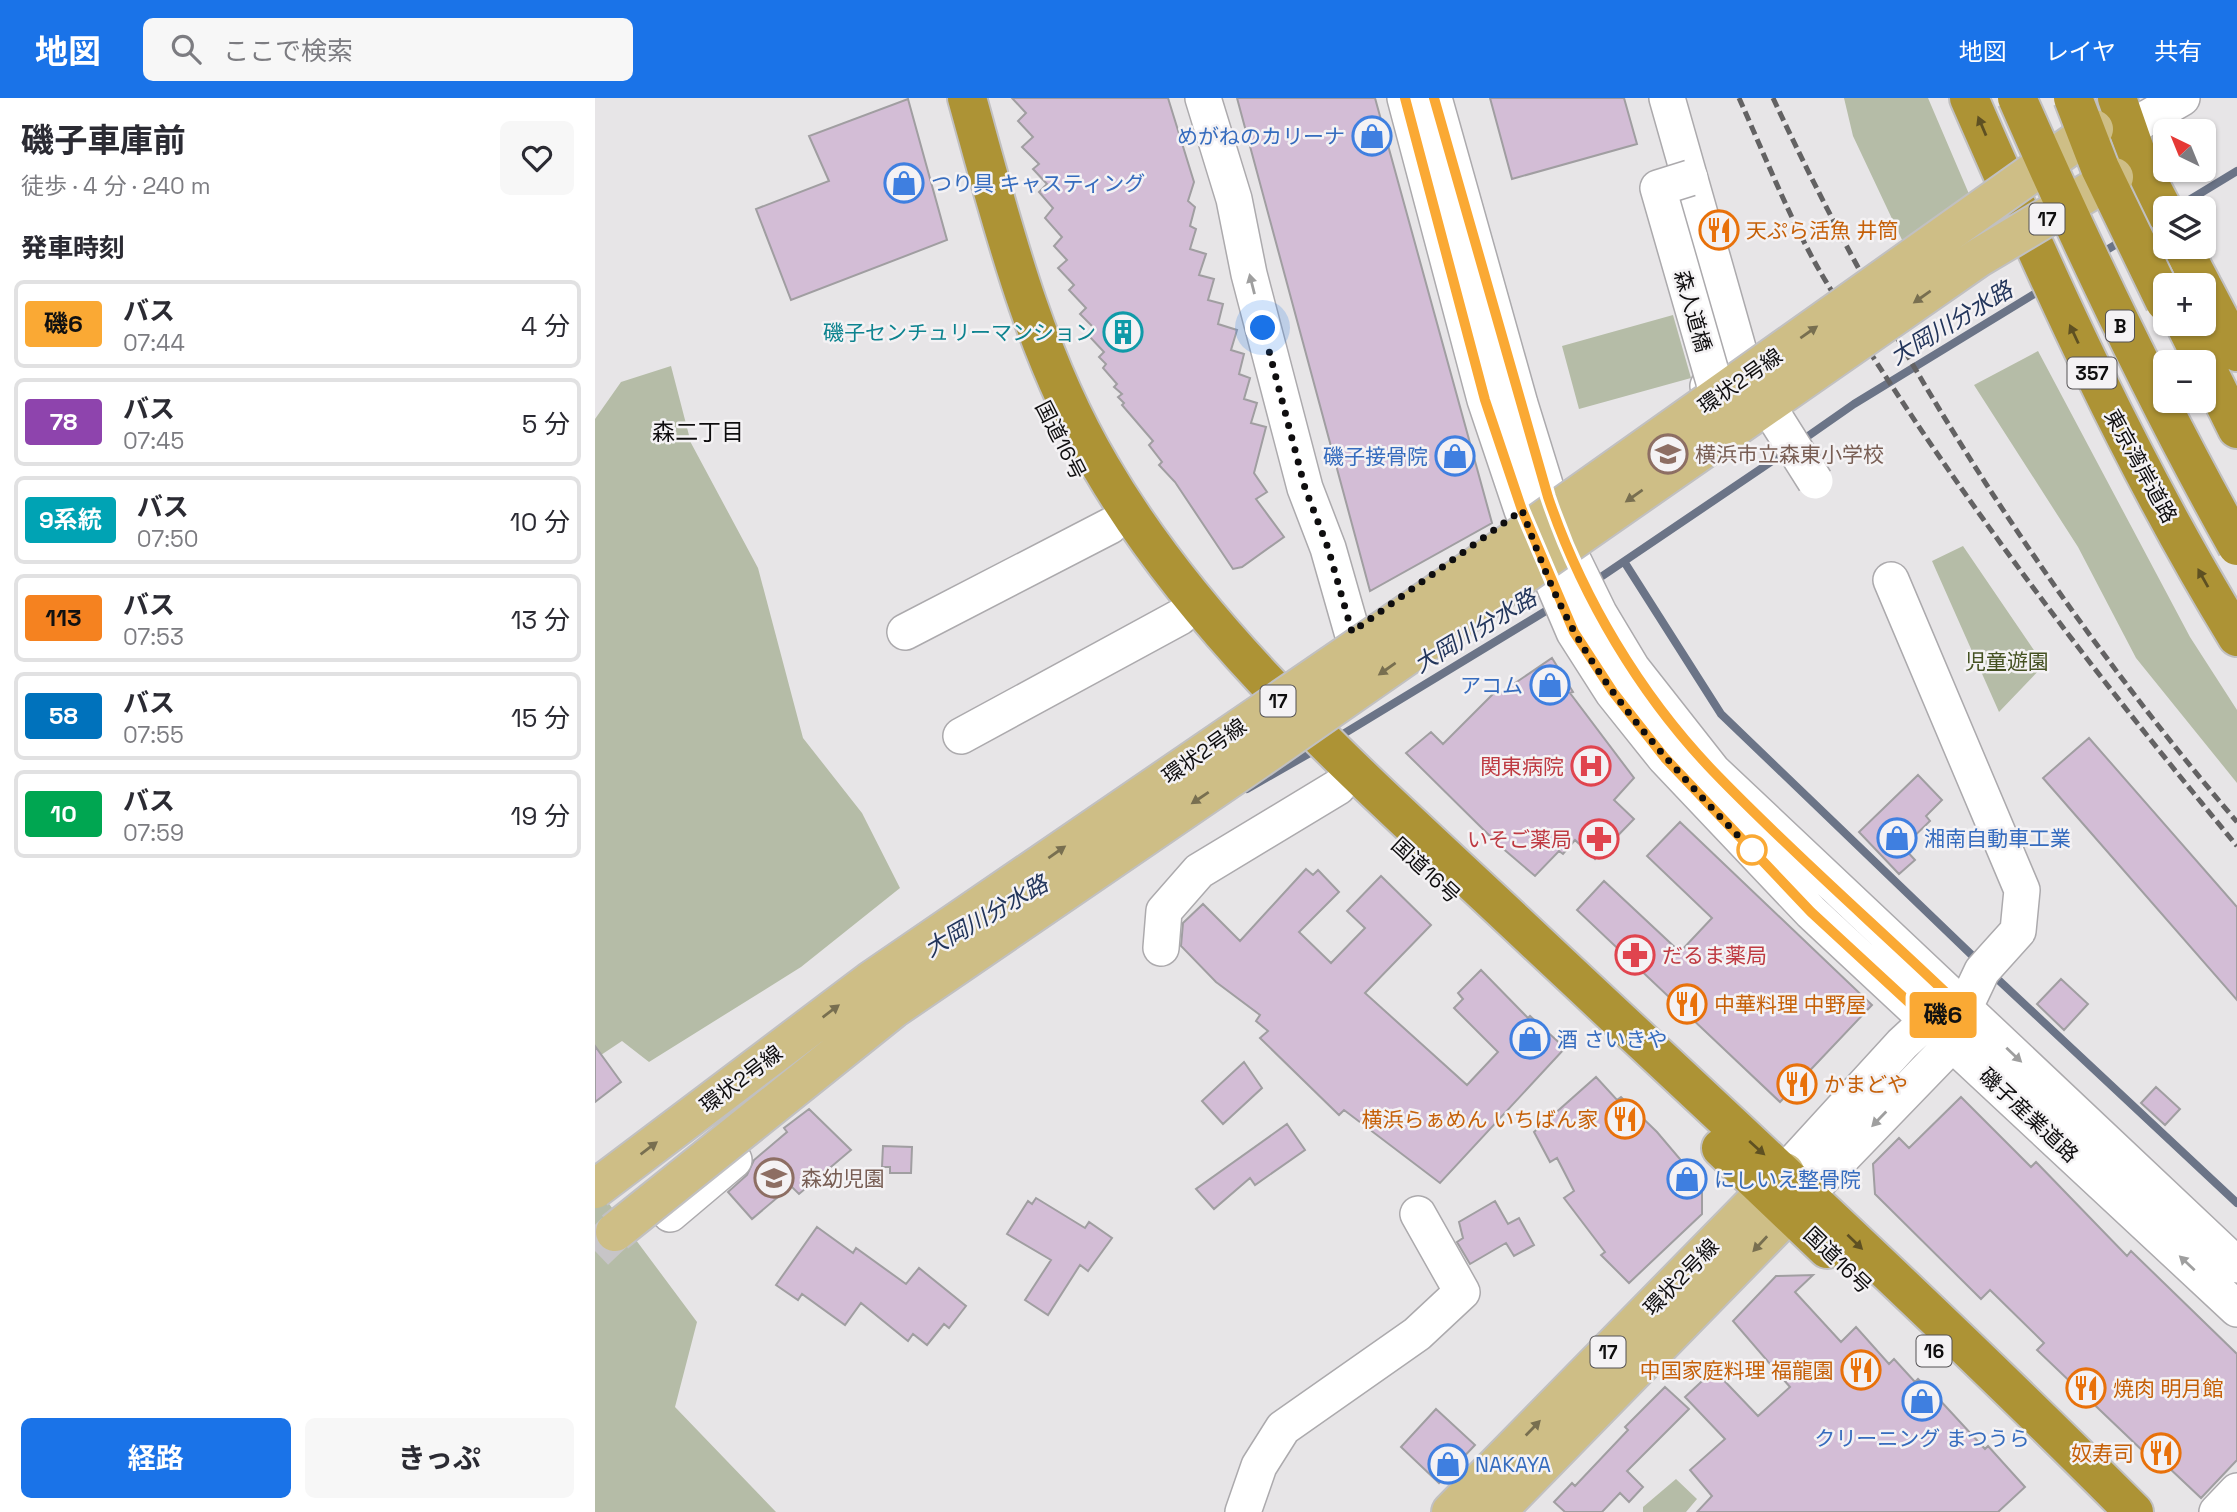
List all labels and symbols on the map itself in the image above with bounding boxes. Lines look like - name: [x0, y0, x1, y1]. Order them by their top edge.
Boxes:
- shop icon: めがねのカリーナ: [1351, 115, 1393, 157]
- one-way arrow: [1976, 115, 1987, 136]
- north arrow: [2153, 119, 2215, 182]
- place label: めがねのカリーナ: [1177, 123, 1345, 150]
- shop icon: つり具 キャスティング: [883, 162, 925, 204]
- place label: つり具 キャスティング: [931, 170, 1145, 197]
- road number: 17: [2029, 203, 2065, 234]
- restaurant icon: 天ぷら活魚 井筒: [1698, 209, 1740, 251]
- place label: 天ぷら活魚 井筒: [1746, 217, 1898, 244]
- street label: 森人道橋: [1668, 267, 1718, 355]
- one-way arrow: [1246, 273, 1257, 295]
- water label: 大岡川分水路: [1884, 274, 2020, 371]
- one-way arrow: [1913, 290, 1931, 304]
- your location: [1245, 310, 1280, 345]
- road number: B: [2106, 310, 2134, 342]
- building icon: 磯子センチュリーマンション: [1102, 311, 1144, 353]
- place label: 磯子センチュリーマンション: [823, 319, 1096, 346]
- one-way arrow: [2068, 324, 2080, 344]
- one-way arrow: [1800, 325, 1818, 339]
- street label: 環状2号線: [1693, 342, 1787, 420]
- road number: 357: [2067, 358, 2117, 388]
- street label: 国道16号: [1030, 396, 1092, 484]
- street label: 東京湾岸道路: [2099, 404, 2183, 528]
- district label: 森二丁目: [652, 417, 744, 447]
- school or university icon: 横浜市立森東小学校: [1647, 433, 1689, 475]
- shop icon: 磯子接骨院: [1434, 435, 1476, 477]
- place label: 横浜市立森東小学校: [1695, 441, 1884, 468]
- place label: 磯子接骨院: [1323, 443, 1428, 470]
- one-way arrow: [1625, 489, 1643, 503]
- one-way arrow: [2197, 568, 2209, 587]
- water label: 大岡川分水路: [1408, 582, 1544, 679]
- park label: 児童遊園: [1965, 648, 2049, 675]
- one-way arrow: [1378, 662, 1396, 676]
- shop icon: アコム: [1529, 664, 1571, 706]
- place label: アコム: [1460, 672, 1523, 699]
- road number: 17: [1261, 686, 1295, 716]
- street label: 環状2号線: [1157, 712, 1251, 790]
- hospital icon: 関東病院: [1570, 745, 1612, 787]
- place label: 関東病院: [1480, 753, 1564, 780]
- one-way arrow: [1191, 791, 1210, 804]
- shop icon: 湘南自動車工業: [1876, 817, 1918, 859]
- pharmacy icon: いそご薬局: [1578, 818, 1620, 860]
- place label: 湘南自動車工業: [1924, 825, 2071, 852]
- place label: いそご薬局: [1467, 826, 1572, 853]
- street label: 国道16号: [1386, 831, 1466, 909]
- unlabelled marker: [1737, 835, 1767, 865]
- one-way arrow: [1048, 845, 1066, 859]
- water label: 大岡川分水路: [919, 868, 1055, 963]
- pharmacy icon: だるま薬局: [1614, 934, 1656, 976]
- place label: だるま薬局: [1662, 942, 1767, 969]
- restaurant icon: 中華料理 中野屋: [1666, 983, 1708, 1025]
- place label: 中華料理 中野屋: [1714, 991, 1866, 1018]
- line badge: 磯6: [1911, 992, 1975, 1038]
- one-way arrow: [822, 1004, 840, 1018]
- shop icon: 酒 さいきや: [1509, 1018, 1551, 1060]
- place label: 酒 さいきや: [1557, 1026, 1667, 1053]
- street label: 環状2号線: [694, 1039, 788, 1119]
- one-way arrow: [2005, 1046, 2022, 1062]
- street label: 磯子産業道路: [1974, 1062, 2084, 1168]
- restaurant icon: かまどや: [1776, 1063, 1818, 1105]
- place label: かまどや: [1824, 1071, 1908, 1098]
- restaurant icon: 横浜らぁめん いちばん家: [1604, 1098, 1646, 1140]
- place label: 横浜らぁめん いちばん家: [1362, 1106, 1598, 1133]
- one-way arrow: [1871, 1110, 1887, 1127]
- one-way arrow: [1749, 1139, 1766, 1155]
- one-way arrow: [640, 1141, 659, 1155]
- school or university icon: 森幼児園: [753, 1157, 795, 1199]
- shop icon: にしいえ整骨院: [1666, 1158, 1708, 1200]
- place label: 森幼児園: [801, 1165, 885, 1192]
- place label: にしいえ整骨院: [1714, 1166, 1861, 1193]
- street label: 国道16号: [1798, 1221, 1878, 1299]
- street label: 環状2号線: [1638, 1233, 1724, 1321]
- one-way arrow: [1847, 1233, 1864, 1250]
- one-way arrow: [1753, 1235, 1769, 1252]
- one-way arrow: [2179, 1255, 2196, 1271]
- road number: 17: [1591, 1336, 1625, 1368]
- road number: 16: [1917, 1336, 1951, 1366]
- restaurant icon: 中国家庭料理 福龍園: [1840, 1349, 1882, 1391]
- place label: 中国家庭料理 福龍園: [1640, 1357, 1834, 1384]
- restaurant icon: 焼肉 明月館: [2065, 1367, 2107, 1409]
- place label: 焼肉 明月館: [2113, 1375, 2223, 1402]
- shop icon: クリーニング まつうら: [1901, 1380, 1943, 1422]
- one-way arrow: [1524, 1420, 1541, 1437]
- place label: クリーニング まつうら: [1814, 1425, 2030, 1452]
- restaurant icon: 奴寿司: [2140, 1432, 2182, 1474]
- place label: 奴寿司: [2071, 1440, 2134, 1467]
- shop icon: NAKAYA: [1427, 1443, 1469, 1485]
- place label: NAKAYA: [1475, 1451, 1551, 1478]

